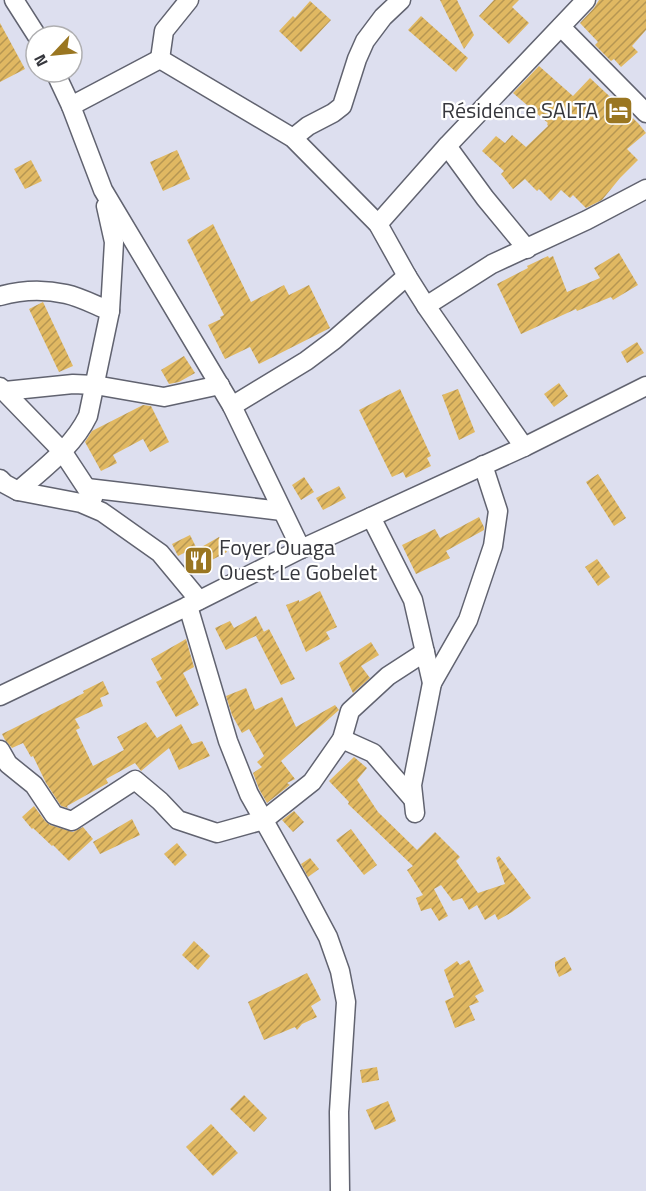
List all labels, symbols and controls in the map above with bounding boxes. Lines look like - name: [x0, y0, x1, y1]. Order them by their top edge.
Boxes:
- north arrow: [24, 24, 84, 84]
- text: N: [27, 50, 54, 71]
- place label: Résidence SALTA: [442, 93, 598, 127]
- hotel icon: Résidence SALTA: [603, 94, 635, 126]
- place label: Foyer Ouaga Ouest Le Gobelet: [219, 530, 377, 589]
- restaurant icon: Foyer Ouaga Ouest Le Gobelet: [182, 544, 214, 576]

